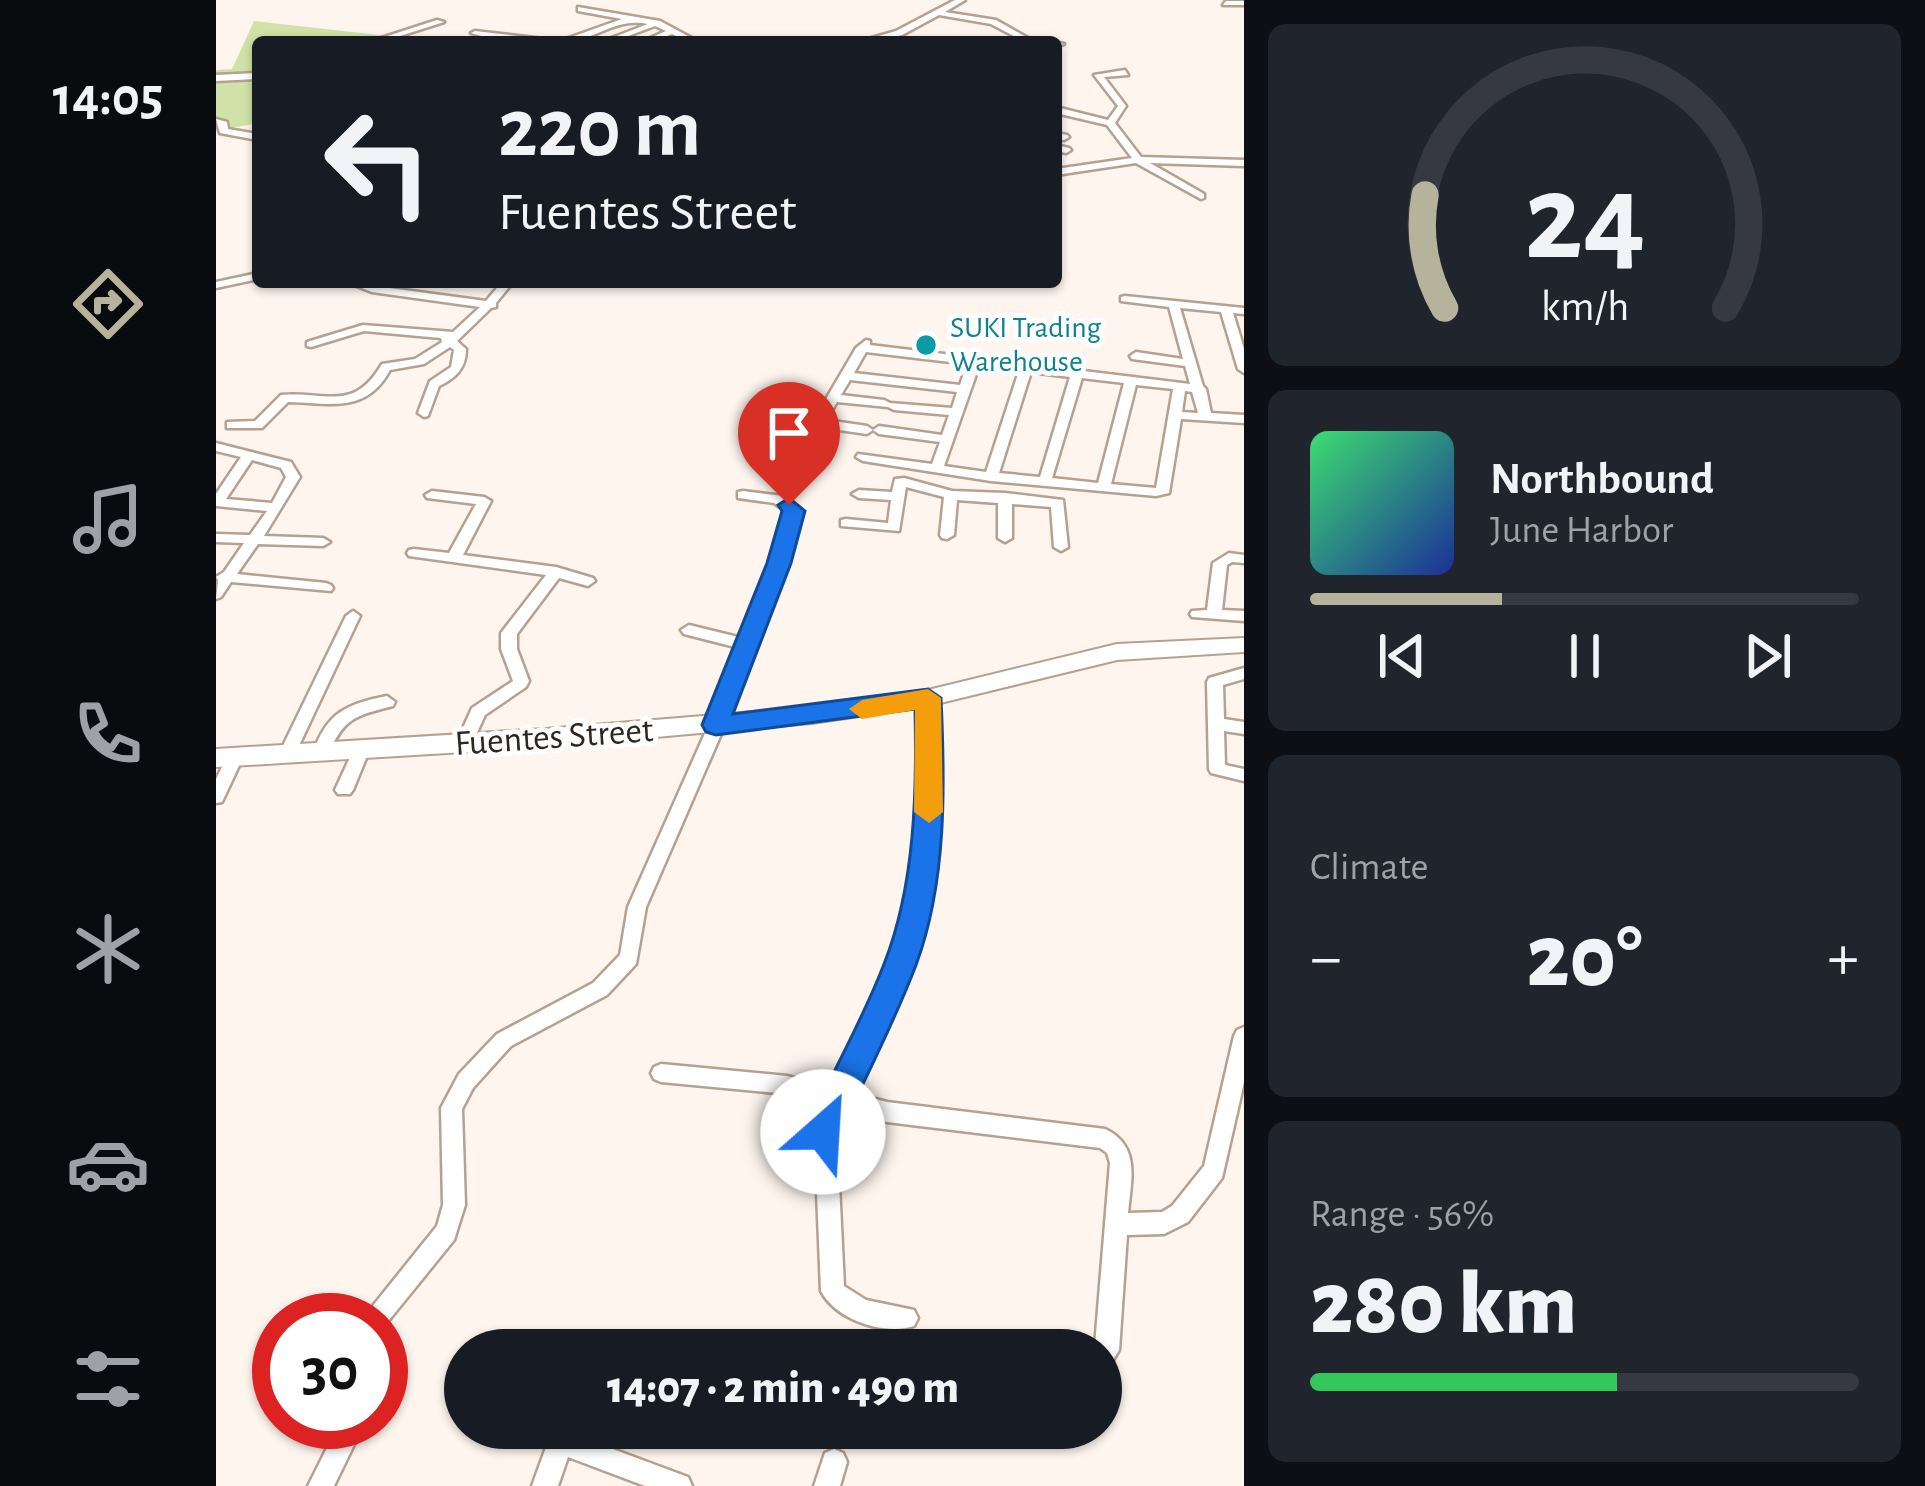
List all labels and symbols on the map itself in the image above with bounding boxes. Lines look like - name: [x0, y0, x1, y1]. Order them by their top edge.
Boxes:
- place label: SUKI Trading Warehouse: [950, 313, 1102, 377]
- marker: SUKI Trading Warehouse: [913, 332, 939, 358]
- pin: [738, 382, 840, 505]
- street label: Fuentes Street: [453, 712, 655, 762]
- position arrow: [760, 1069, 886, 1195]
- speed limit sign: 30: [252, 1293, 408, 1449]

